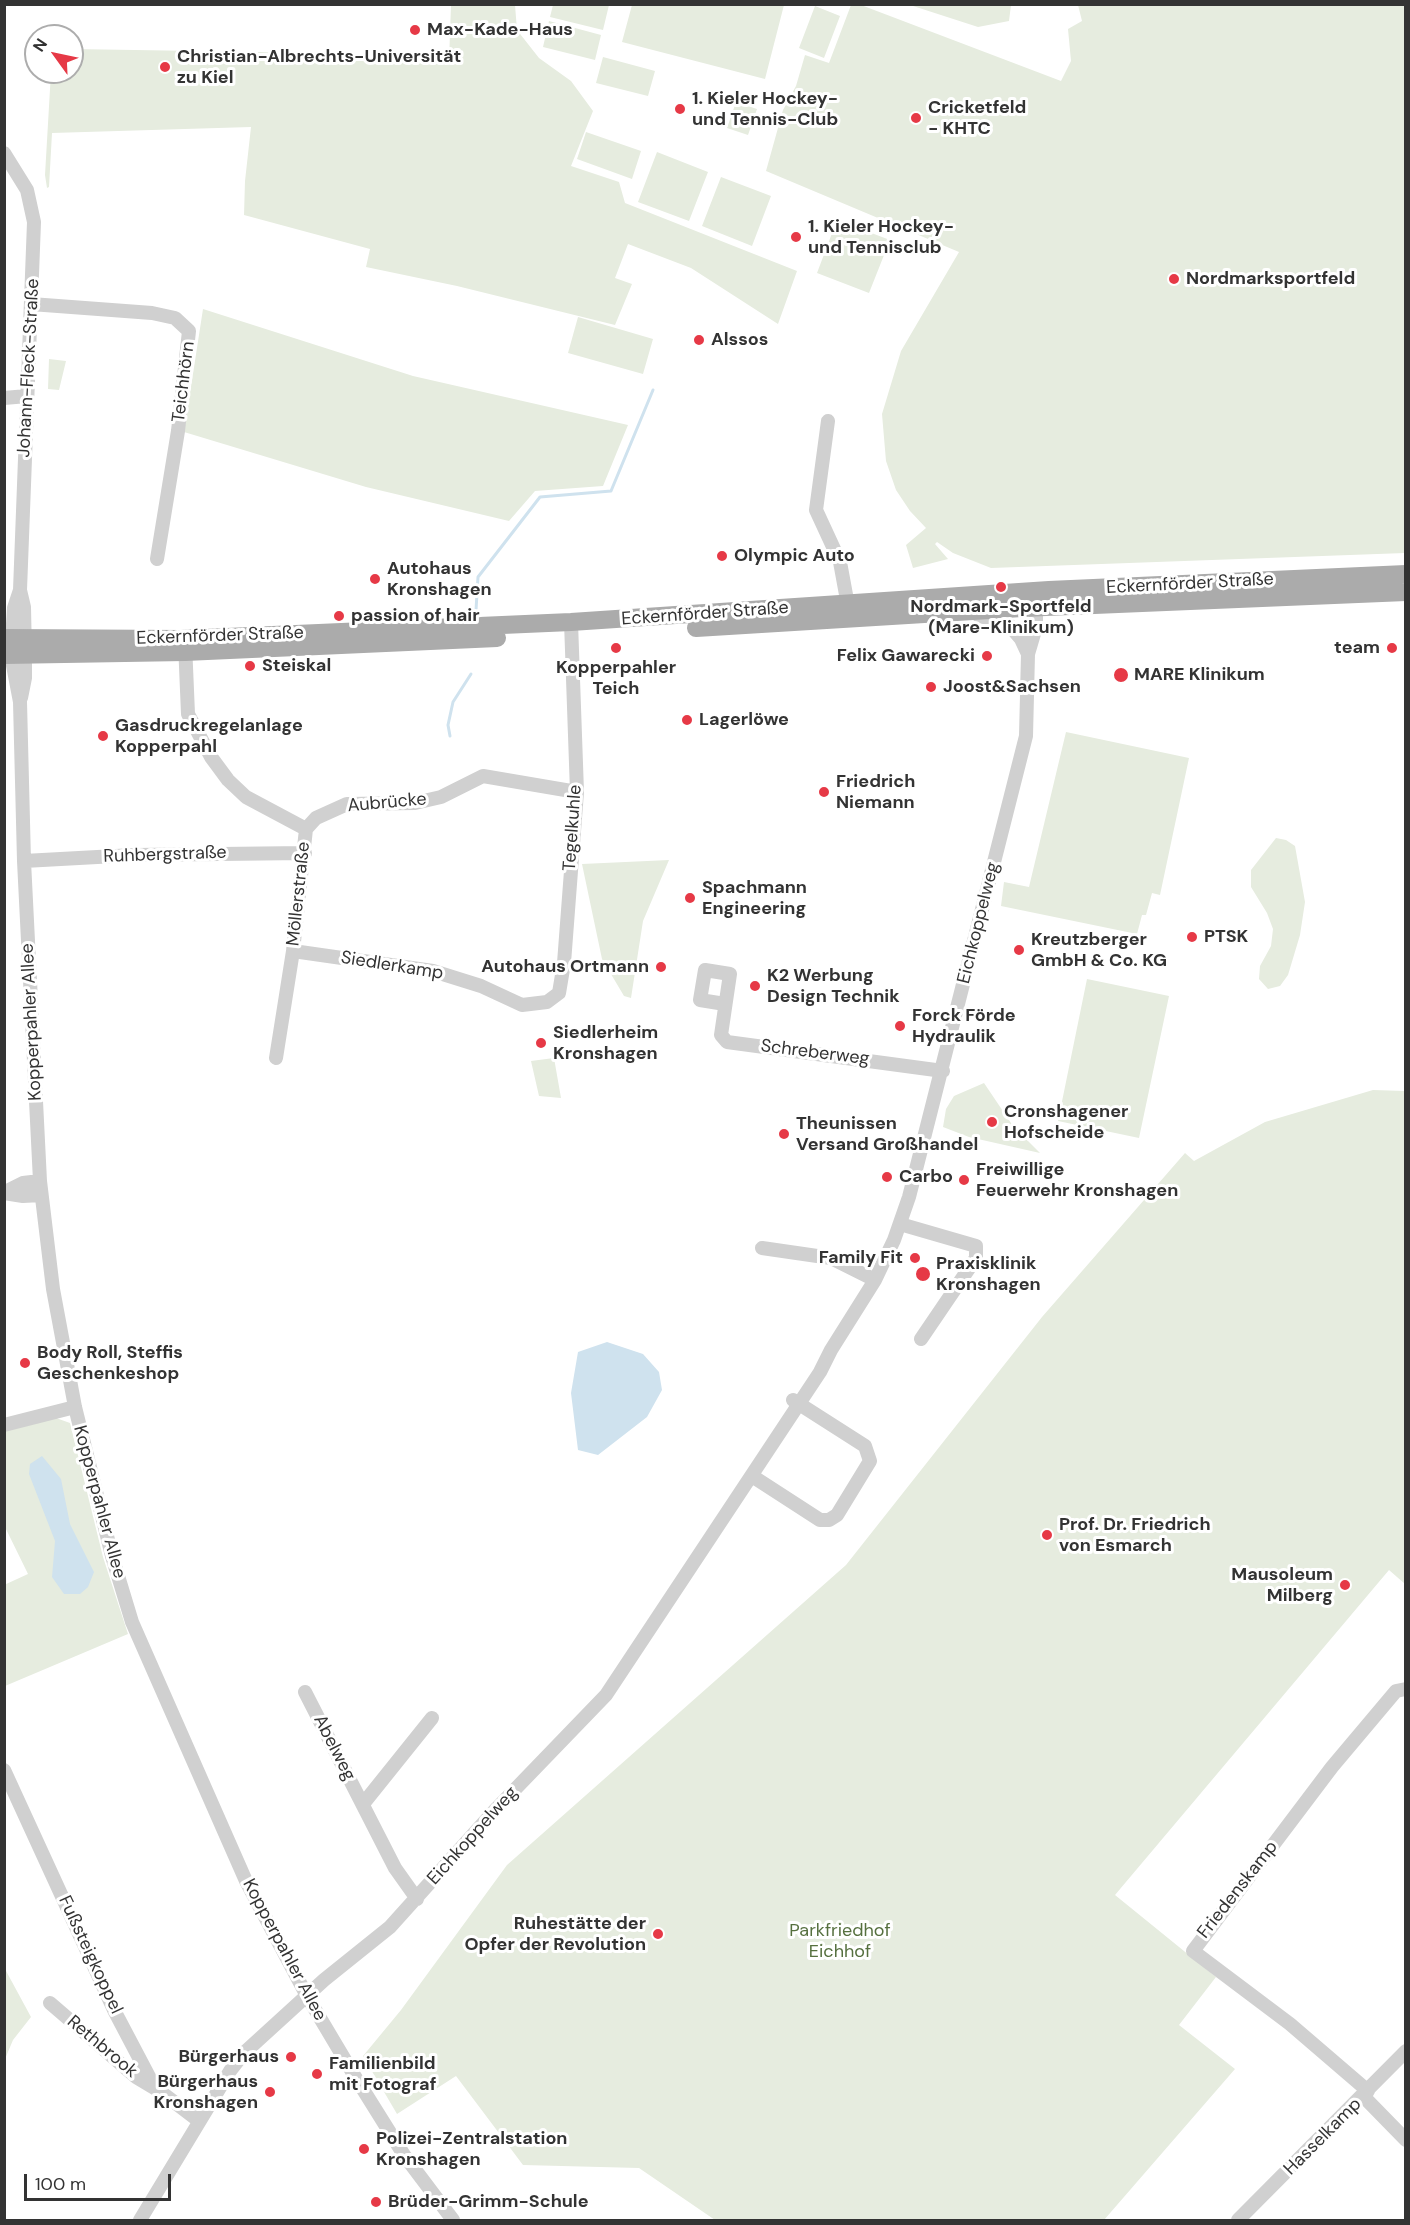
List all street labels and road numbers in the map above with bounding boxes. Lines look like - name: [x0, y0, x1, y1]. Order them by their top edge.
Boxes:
- street label: Johann-Fleck-Straße: [14, 278, 44, 458]
- street label: Teichhörn: [168, 340, 200, 424]
- street label: Eckernförder Straße: [1106, 569, 1274, 599]
- street label: Eckernförder Straße: [621, 597, 789, 631]
- street label: Eckernförder Straße: [136, 622, 304, 650]
- street label: Tegelkuhle: [559, 784, 587, 872]
- street label: Aubrücke: [347, 789, 427, 817]
- street label: Möllerstraße: [283, 841, 315, 947]
- street label: Ruhbergstraße: [103, 842, 227, 868]
- street label: Eichkoppelweg: [953, 860, 1005, 986]
- street label: Kopperpahler Allee: [17, 943, 47, 1101]
- street label: Siedlerkamp: [339, 947, 445, 985]
- street label: Schreberweg: [759, 1036, 871, 1070]
- street label: Kopperpahler Allee: [68, 1423, 130, 1581]
- street label: Abelweg: [308, 1711, 360, 1785]
- street label: Eichkoppelweg: [423, 1782, 523, 1890]
- street label: Friedenskamp: [1193, 1837, 1283, 1943]
- street label: Kopperpahler Allee: [237, 1875, 331, 2025]
- street label: Fußsteigkoppel: [53, 1893, 127, 2017]
- street label: Rethbrook: [62, 2011, 142, 2083]
- street label: Hasselkamp: [1280, 2094, 1366, 2180]

